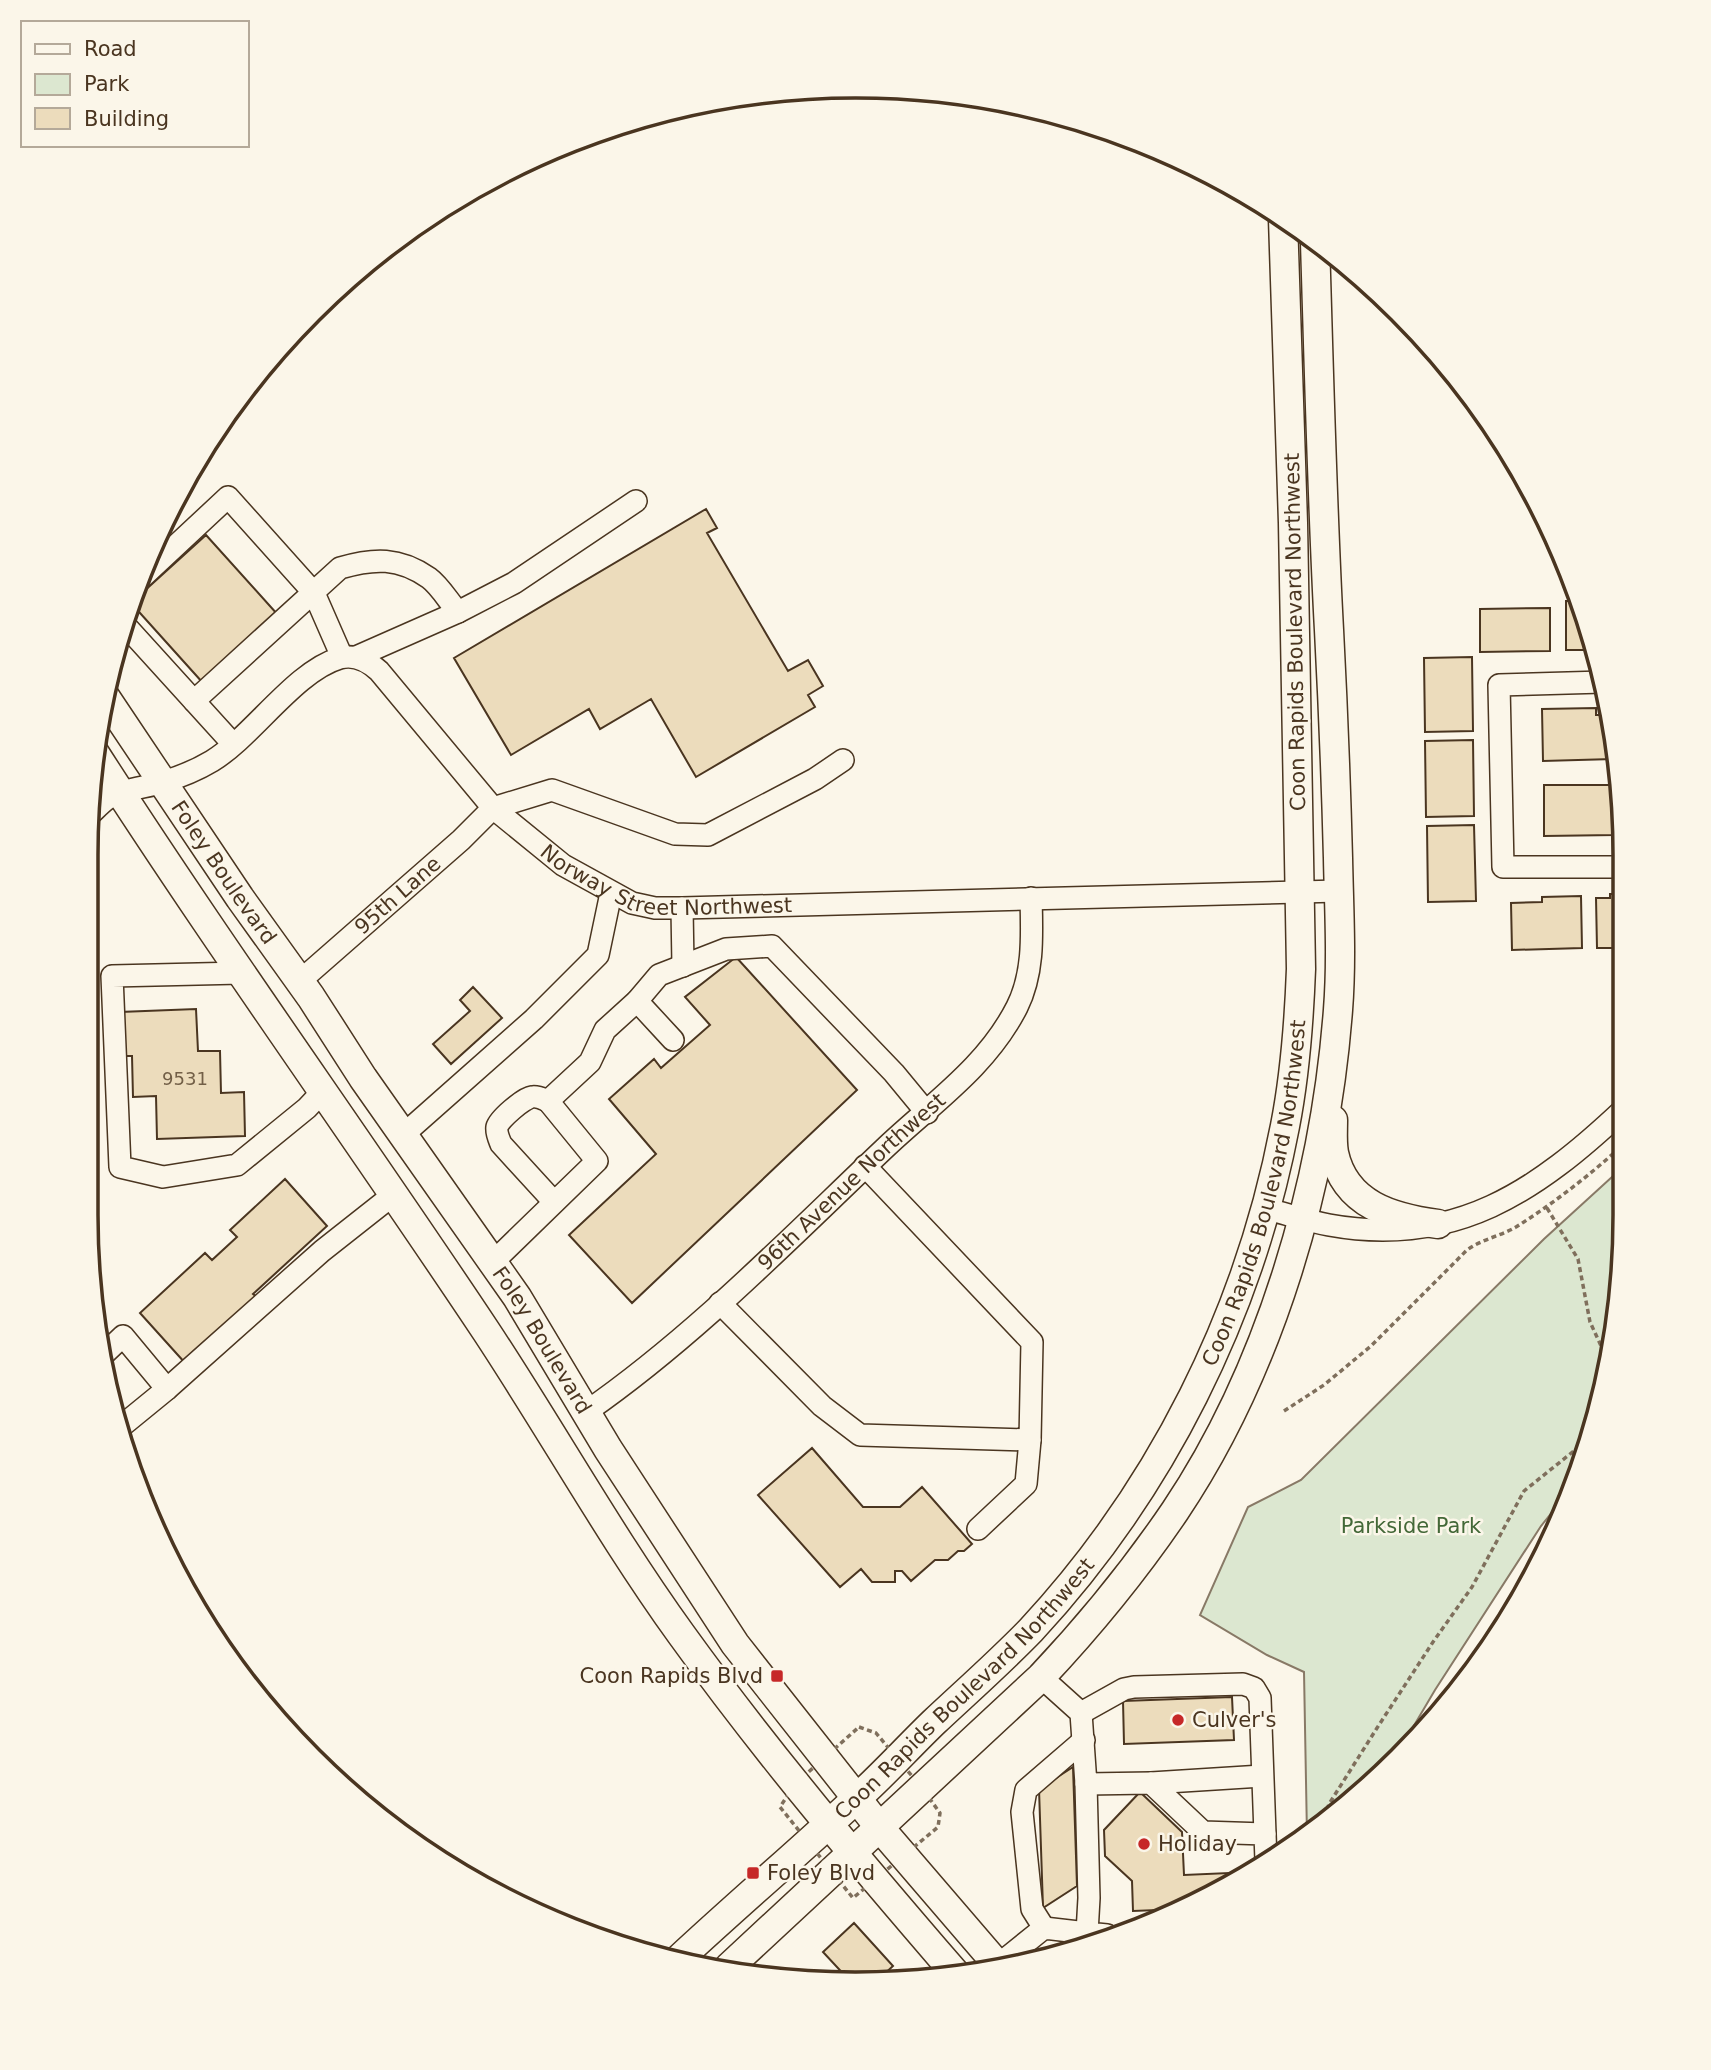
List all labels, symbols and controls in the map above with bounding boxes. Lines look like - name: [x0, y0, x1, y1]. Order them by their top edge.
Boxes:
- legend: [21, 21, 248, 147]
- text: Road: [84, 37, 137, 61]
- text: Park: [84, 72, 130, 96]
- text: Building: [84, 107, 169, 131]
- street label: Coon Rapids Boulevard Northwest: [1280, 453, 1310, 811]
- street label: Foley Boulevard: [166, 796, 281, 949]
- street label: Norway Street Northwest: [536, 840, 792, 920]
- street label: 95th Lane: [350, 851, 445, 939]
- street label: Coon Rapids Boulevard Northwest: [1197, 1019, 1310, 1370]
- house number: 9531: [162, 1068, 208, 1089]
- street label: 96th Avenue Northwest: [753, 1088, 950, 1275]
- street label: Foley Boulevard: [487, 1262, 596, 1418]
- park label: Parkside Park: [1341, 1514, 1482, 1538]
- street label: Coon Rapids Boulevard Northwest: [830, 1553, 1099, 1824]
- place label: Coon Rapids Blvd: [580, 1664, 763, 1688]
- marker: Coon Rapids Blvd: [769, 1668, 785, 1684]
- place label: Culver's: [1192, 1708, 1277, 1732]
- marker: Culver's: [1170, 1712, 1186, 1728]
- place label: Holiday: [1158, 1832, 1237, 1856]
- marker: Holiday: [1136, 1836, 1152, 1852]
- place label: Foley Blvd: [767, 1861, 875, 1885]
- marker: Foley Blvd: [745, 1865, 761, 1881]

